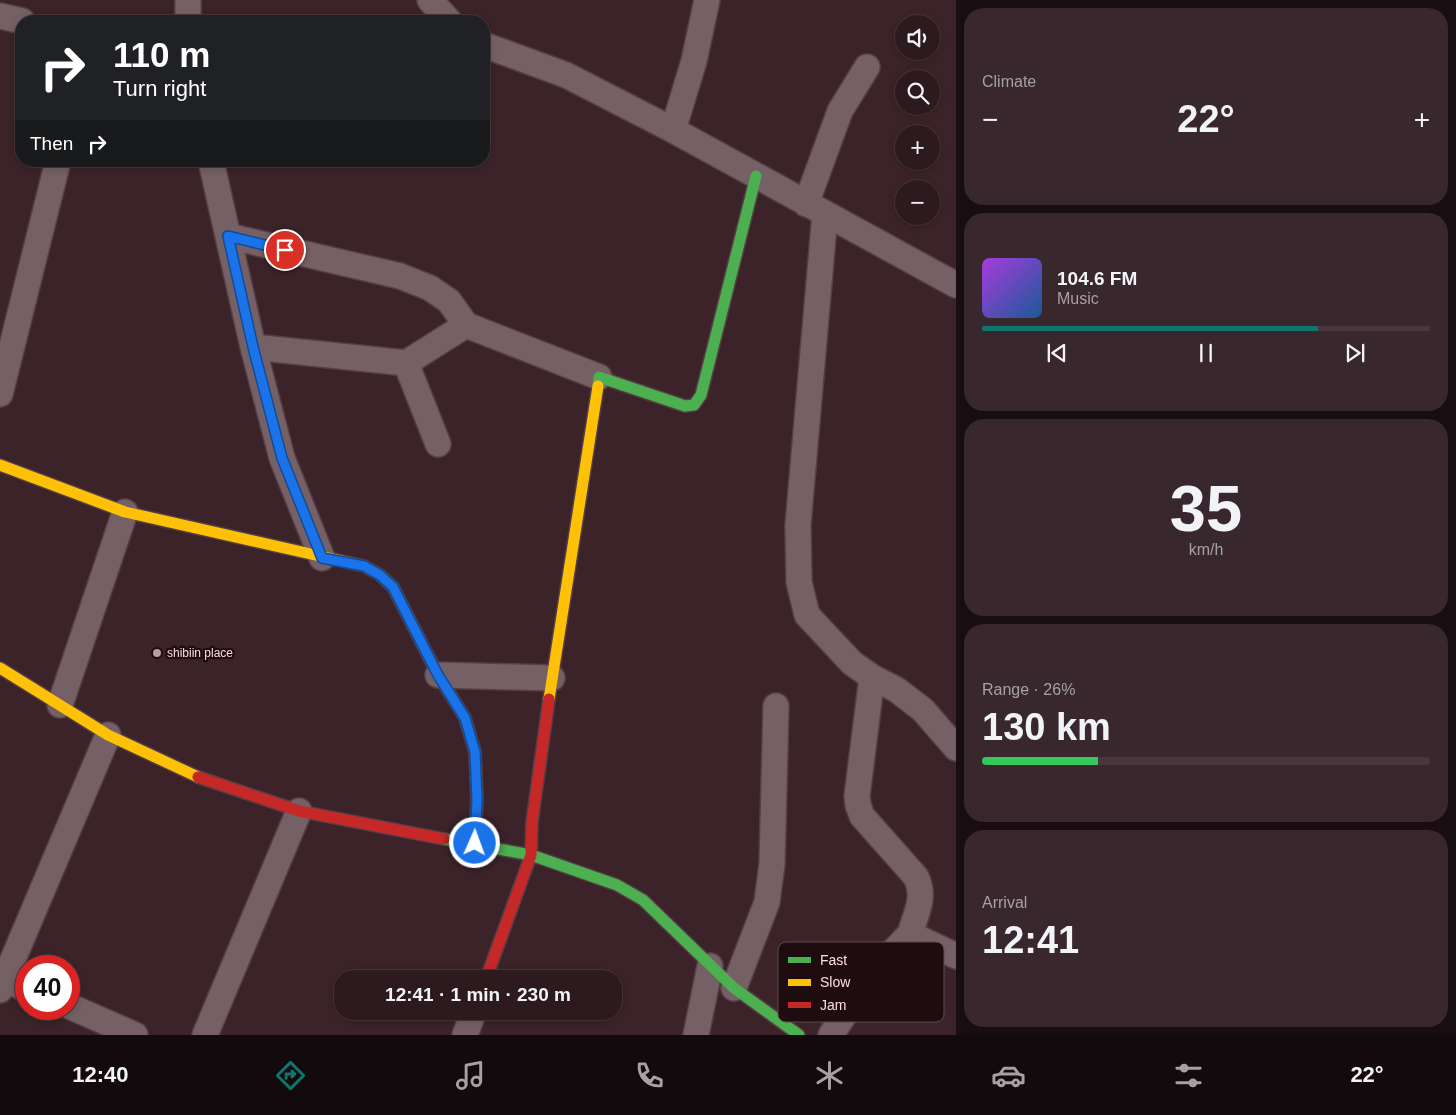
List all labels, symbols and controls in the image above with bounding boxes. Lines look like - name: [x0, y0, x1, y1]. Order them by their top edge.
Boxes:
- map controls: [895, 15, 940, 225]
- button: sound: [895, 15, 940, 60]
- icon: right: [30, 35, 95, 100]
- text: 110 m: [113, 35, 210, 74]
- button: search: [895, 70, 940, 115]
- text: Climate: [982, 73, 1036, 90]
- text: Turn right: [113, 76, 206, 101]
- text: 22°: [1177, 98, 1235, 140]
- text: −: [982, 104, 998, 135]
- text: +: [1414, 104, 1430, 135]
- button: +: [895, 125, 940, 170]
- icon: right: [83, 130, 111, 158]
- text: Then: [30, 133, 73, 154]
- button: −: [895, 180, 940, 225]
- pin: [264, 229, 306, 271]
- icon: arrive: [271, 236, 299, 264]
- text: 104.6 FM: [1057, 268, 1137, 289]
- text: Music: [1057, 290, 1099, 307]
- icon: previous: [1043, 339, 1071, 367]
- icon: pause: [1192, 339, 1220, 367]
- icon: next: [1341, 339, 1369, 367]
- text: 35: [1170, 472, 1242, 545]
- text: km/h: [1189, 541, 1223, 558]
- place label: shibiin place: [167, 646, 233, 660]
- marker: shibiin place: [151, 647, 163, 659]
- text: Range · 26%: [982, 681, 1075, 698]
- text: 130 km: [982, 706, 1111, 748]
- position arrow: [448, 816, 500, 868]
- text: Arrival: [982, 894, 1027, 911]
- text: 12:41: [982, 919, 1079, 961]
- legend: [778, 942, 944, 1022]
- text: Fast: [820, 952, 847, 968]
- speed limit sign: 40: [15, 955, 80, 1020]
- text: Slow: [820, 974, 851, 990]
- text: 12:41 · 1 min · 230 m: [385, 984, 571, 1005]
- text: Jam: [820, 997, 846, 1013]
- icon: directions: [273, 1058, 308, 1093]
- icon: music: [453, 1058, 488, 1093]
- icon: phone: [632, 1058, 667, 1093]
- icon: climate: [812, 1058, 847, 1093]
- icon: car: [991, 1058, 1026, 1093]
- icon: filters: [1171, 1058, 1206, 1093]
- text: 12:40: [72, 1062, 129, 1087]
- text: 22°: [1350, 1062, 1384, 1087]

